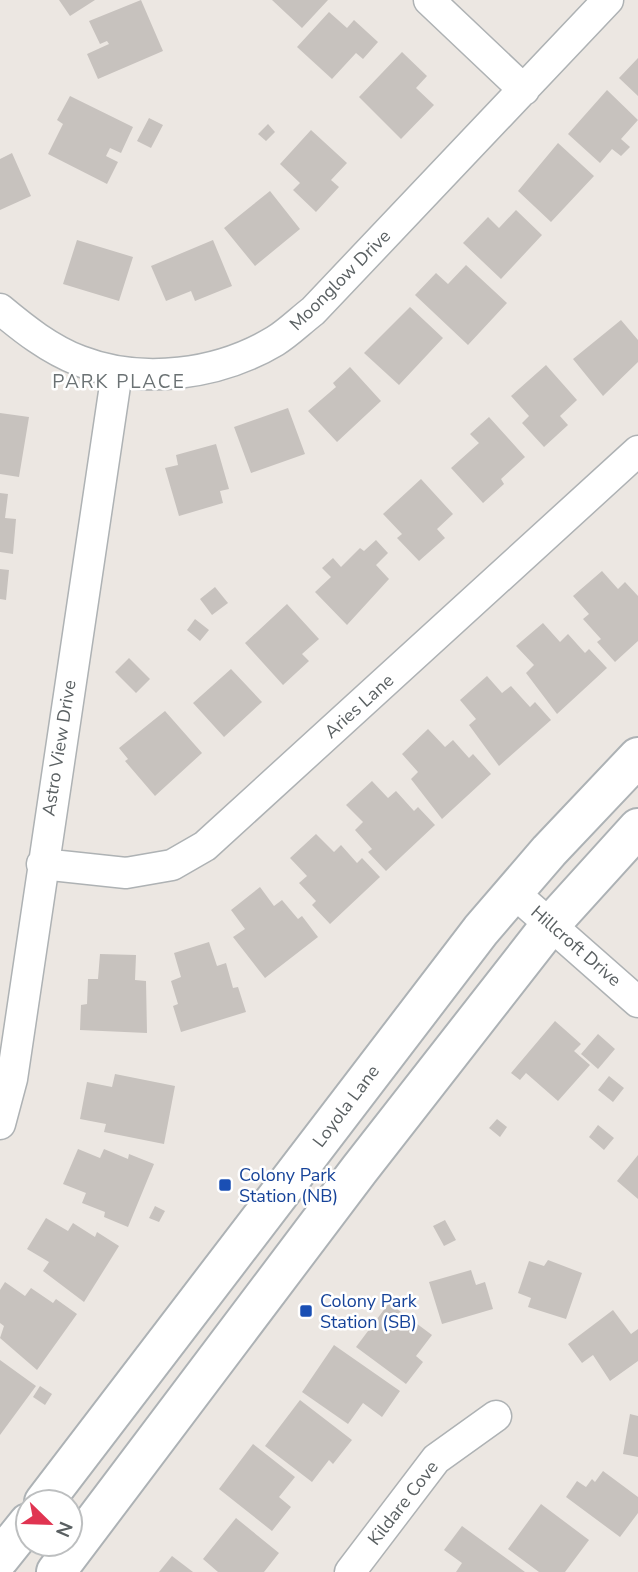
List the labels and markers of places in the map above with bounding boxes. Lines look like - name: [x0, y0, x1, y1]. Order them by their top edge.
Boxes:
- place label: Colony Park Station (NB): [239, 1163, 338, 1208]
- marker: Colony Park Station (NB): [217, 1177, 233, 1193]
- place label: Colony Park Station (SB): [320, 1289, 418, 1334]
- marker: Colony Park Station (SB): [298, 1303, 314, 1319]

